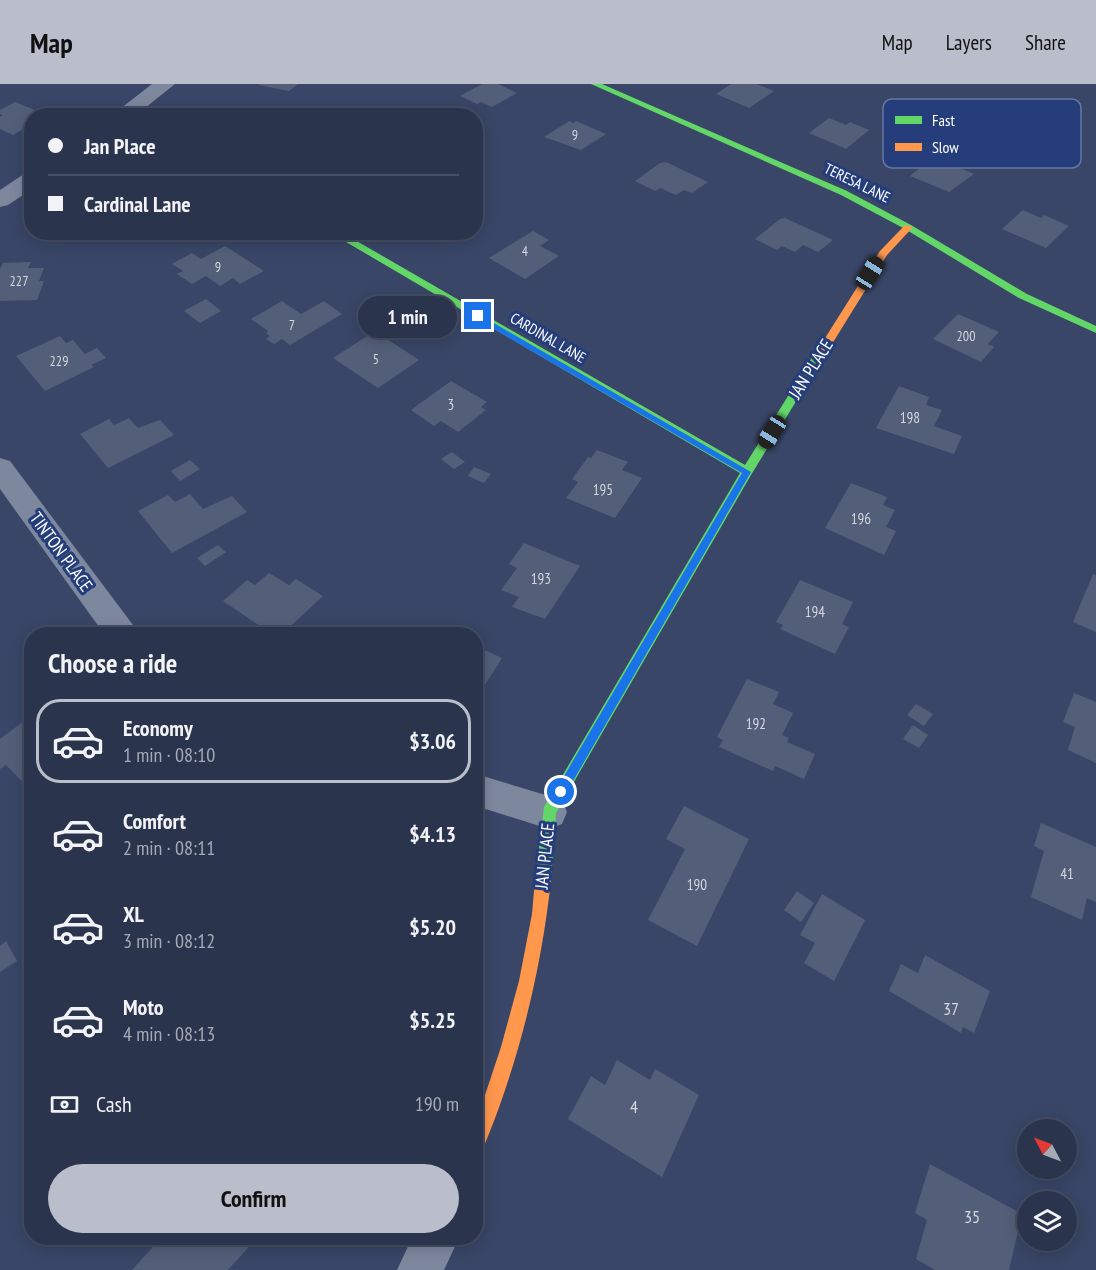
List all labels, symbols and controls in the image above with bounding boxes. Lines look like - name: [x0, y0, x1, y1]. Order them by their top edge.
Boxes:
- text: Map: [30, 24, 73, 61]
- text: Map: [882, 29, 913, 56]
- text: Layers: [946, 29, 992, 56]
- text: Share: [1025, 29, 1066, 56]
- legend: [883, 99, 1081, 168]
- text: Fast: [932, 110, 955, 130]
- house number: 9: [572, 126, 578, 144]
- text: Jan Place: [84, 132, 156, 160]
- text: Slow: [932, 137, 959, 157]
- street label: TERESA LANE: [821, 158, 893, 207]
- text: Cardinal Lane: [84, 190, 191, 218]
- house number: 4: [522, 242, 529, 260]
- car: [853, 253, 887, 293]
- house number: 9: [215, 258, 221, 276]
- house number: 227: [10, 272, 28, 290]
- callout: 1 min: [358, 295, 457, 337]
- route end: [464, 302, 491, 329]
- text: 1 min: [387, 304, 428, 330]
- street label: CARDINAL LANE: [507, 308, 589, 367]
- house number: 7: [289, 316, 295, 334]
- house number: 200: [957, 327, 975, 345]
- street label: JAN PLACE: [783, 335, 838, 404]
- house number: 5: [373, 350, 379, 368]
- house number: 229: [50, 352, 68, 370]
- house number: 3: [448, 395, 454, 414]
- house number: 198: [900, 408, 920, 427]
- car: [755, 412, 789, 452]
- house number: 195: [593, 480, 613, 499]
- street label: TINTON PLACE: [25, 508, 98, 596]
- house number: 196: [851, 509, 871, 528]
- house number: 193: [531, 569, 551, 588]
- house number: 194: [805, 602, 825, 621]
- text: Choose a ride: [48, 646, 177, 680]
- icon: car: [51, 714, 105, 768]
- text: Economy: [123, 714, 193, 742]
- house number: 192: [746, 714, 766, 733]
- text: $3.06: [409, 727, 456, 755]
- text: 1 min · 08:10: [123, 742, 215, 768]
- route start: [547, 778, 574, 805]
- icon: car: [51, 807, 105, 861]
- text: Comfort: [123, 807, 186, 835]
- text: $4.13: [409, 820, 456, 848]
- street label: JAN PLACE: [530, 822, 559, 891]
- text: 2 min · 08:11: [123, 835, 215, 861]
- house number: 41: [1060, 864, 1074, 883]
- house number: 190: [687, 875, 707, 894]
- icon: car: [51, 900, 105, 954]
- text: XL: [123, 900, 144, 928]
- text: $5.20: [409, 913, 456, 941]
- text: 3 min · 08:12: [123, 928, 215, 954]
- icon: car: [51, 993, 105, 1047]
- text: Moto: [123, 993, 164, 1021]
- house number: 37: [943, 997, 959, 1020]
- text: $5.25: [409, 1006, 456, 1034]
- text: 4 min · 08:13: [123, 1021, 215, 1047]
- icon: cash: [48, 1088, 81, 1121]
- text: Cash: [96, 1090, 132, 1118]
- text: 190 m: [415, 1091, 459, 1117]
- house number: 4: [630, 1095, 638, 1118]
- north arrow: [1017, 1119, 1077, 1179]
- map controls: [1017, 1119, 1077, 1251]
- button: Confirm: [48, 1164, 459, 1233]
- button: layers: [1017, 1191, 1077, 1251]
- house number: 35: [964, 1205, 980, 1228]

